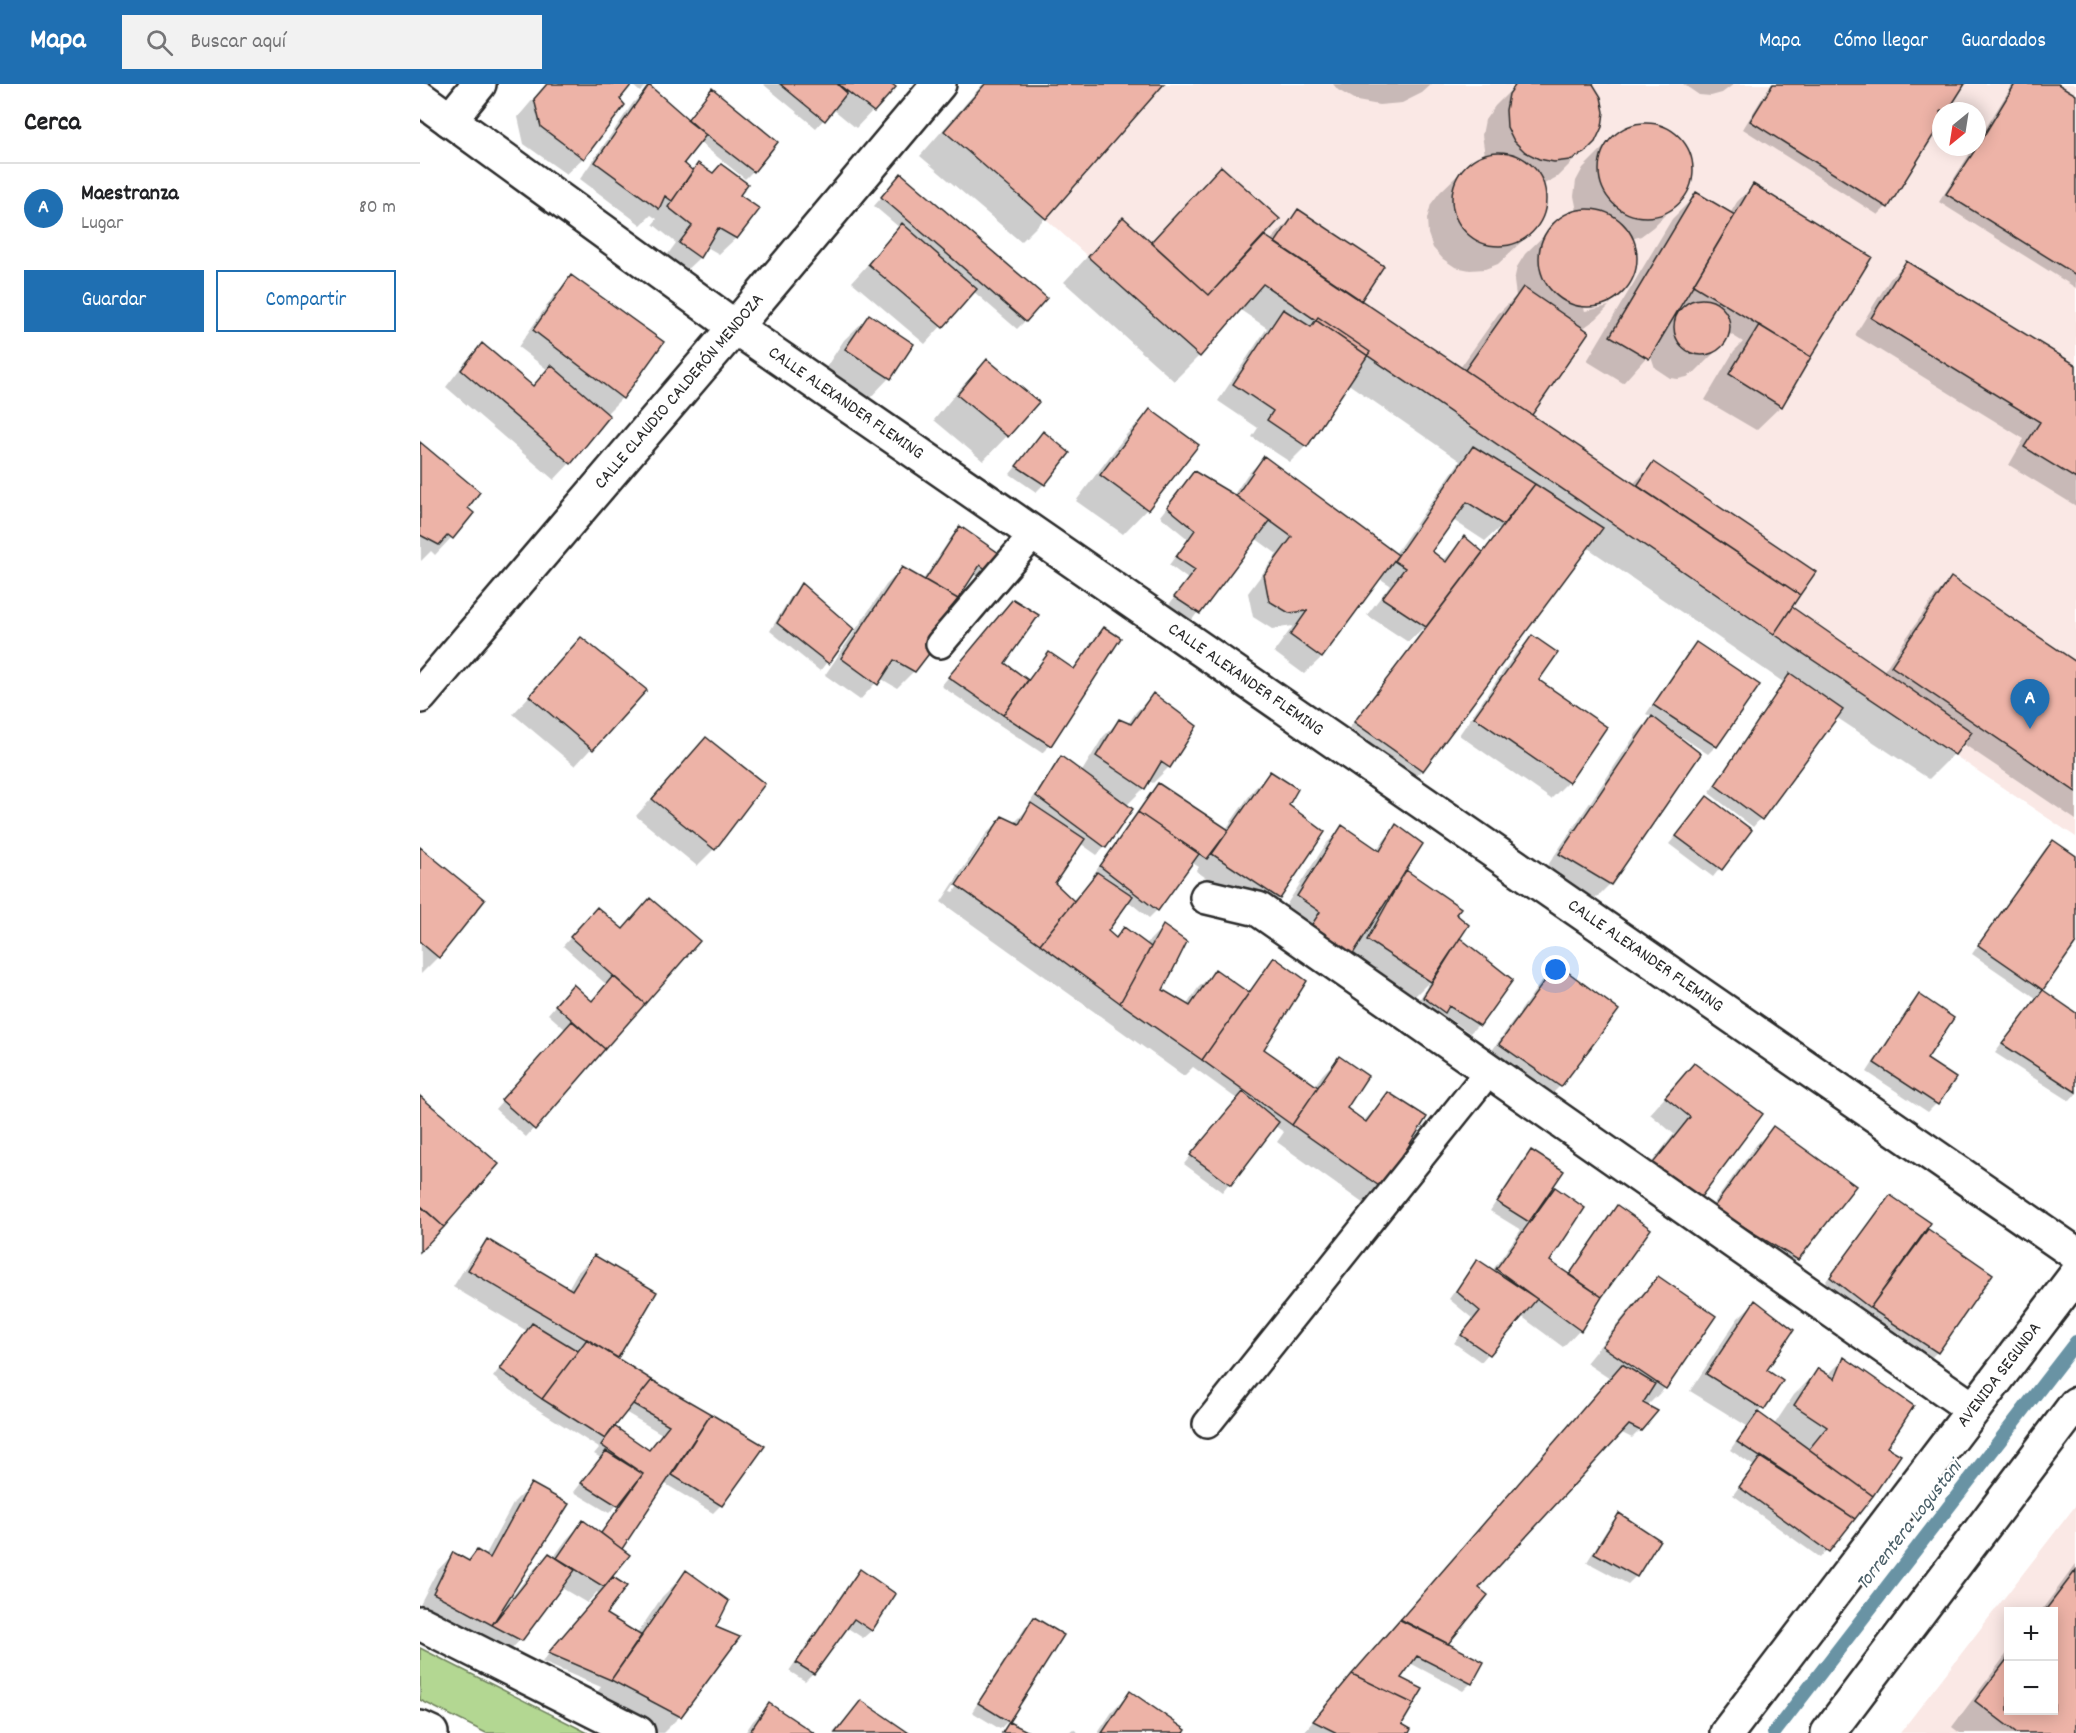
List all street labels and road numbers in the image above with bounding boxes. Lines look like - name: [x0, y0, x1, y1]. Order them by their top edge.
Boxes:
- street label: CALLE CLAUDIO CALDERÓN MENDOZA: [589, 288, 770, 495]
- street label: CALLE ALEXANDER FLEMING: [763, 341, 929, 466]
- street label: CALLE ALEXANDER FLEMING: [1163, 617, 1328, 743]
- street label: CALLE ALEXANDER FLEMING: [1562, 894, 1728, 1019]
- street label: AVENIDA SEGUNDA: [1951, 1317, 2048, 1433]

